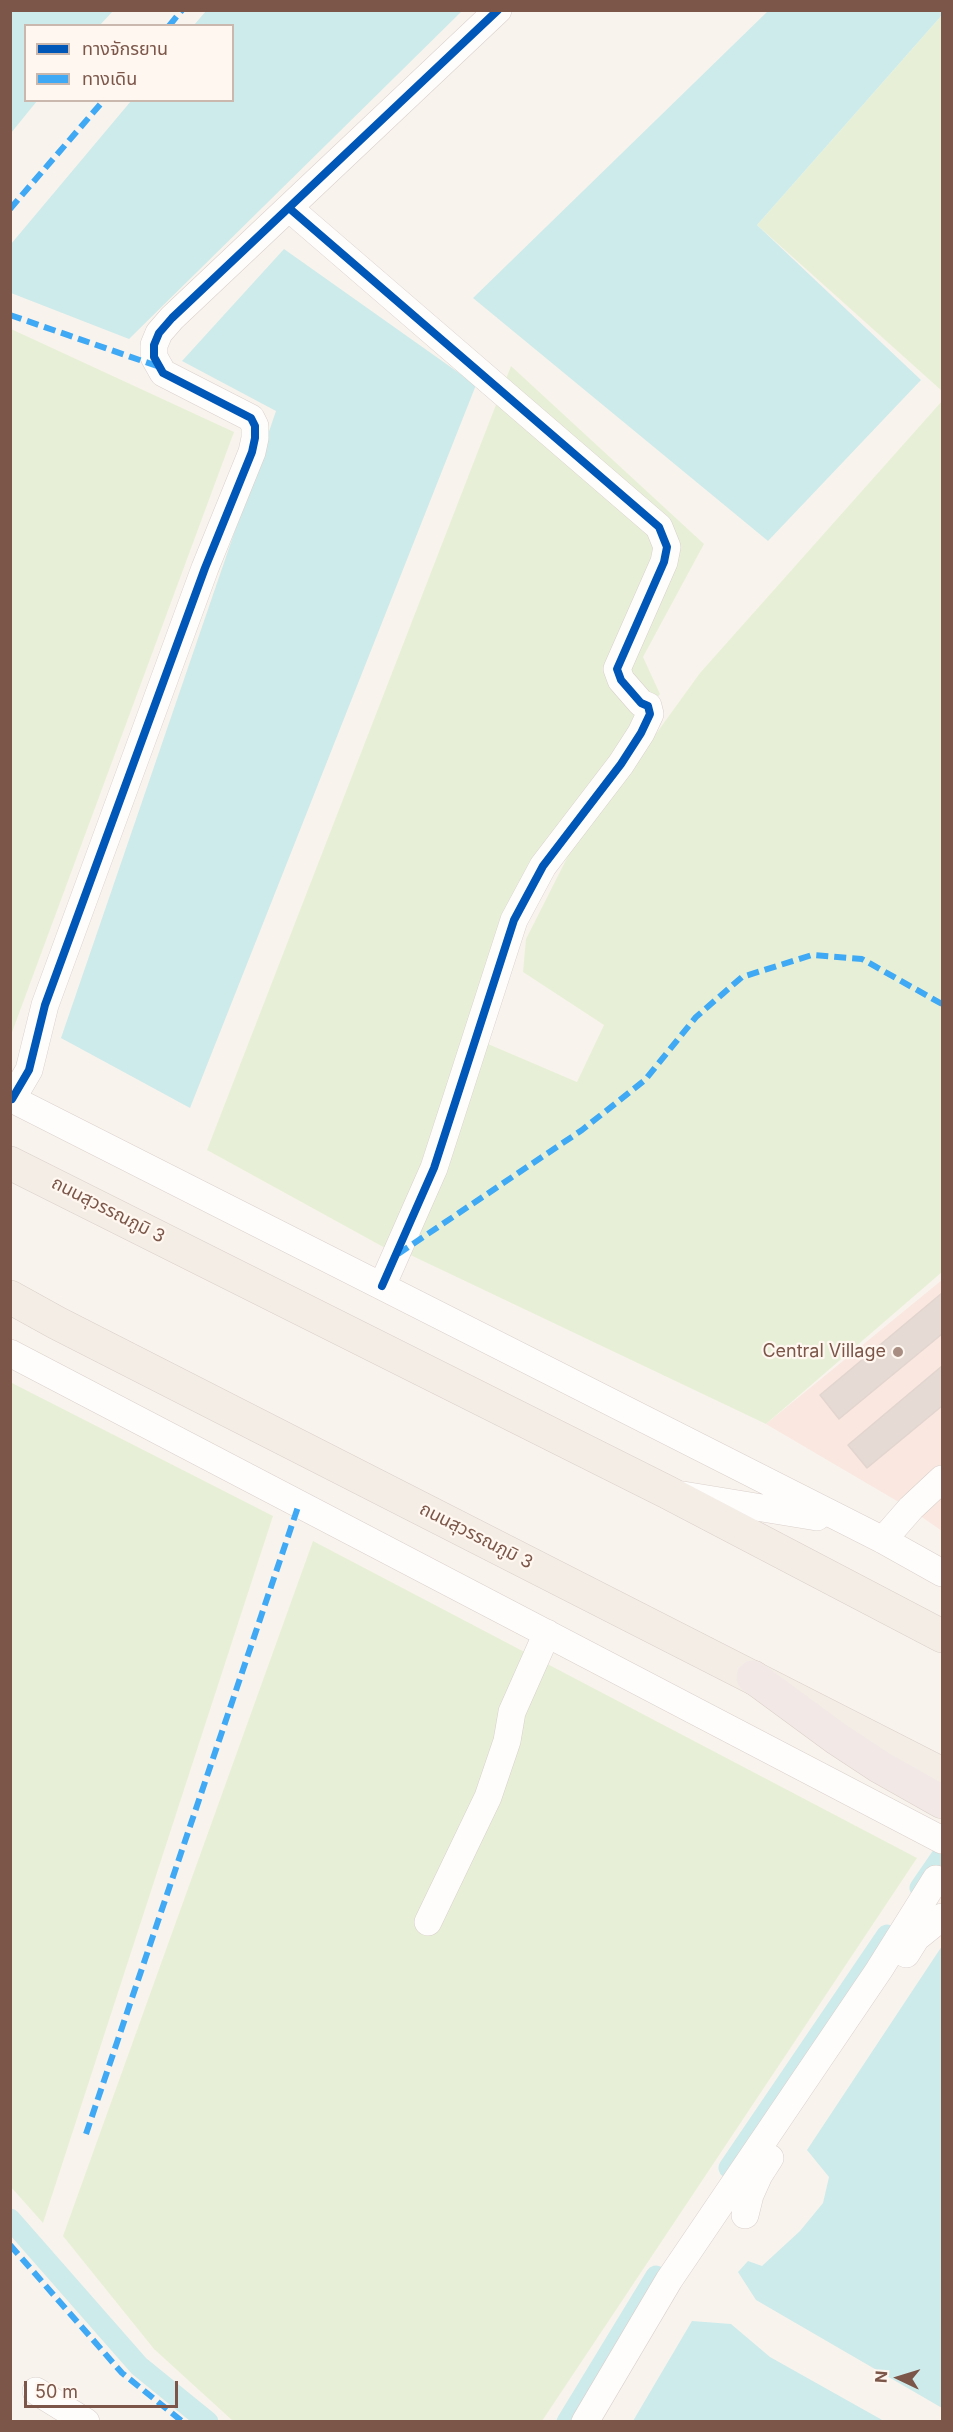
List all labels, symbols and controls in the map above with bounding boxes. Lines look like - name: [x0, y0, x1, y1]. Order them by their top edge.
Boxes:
- legend: [24, 24, 234, 102]
- text: ทางจักรยาน: [82, 38, 168, 59]
- text: ทางเดิน: [82, 68, 137, 89]
- street label: ถนนสุวรรณภูมิ 3: [48, 1172, 168, 1248]
- place label: Central Village: [762, 1341, 886, 1363]
- marker: Central Village: [891, 1345, 905, 1359]
- street label: ถนนสุวรรณภูมิ 3: [416, 1498, 536, 1574]
- north arrow: [869, 2348, 929, 2408]
- scale bar: [27, 2369, 182, 2407]
- text: N: [871, 2370, 891, 2384]
- text: 50 m: [35, 2381, 78, 2402]

